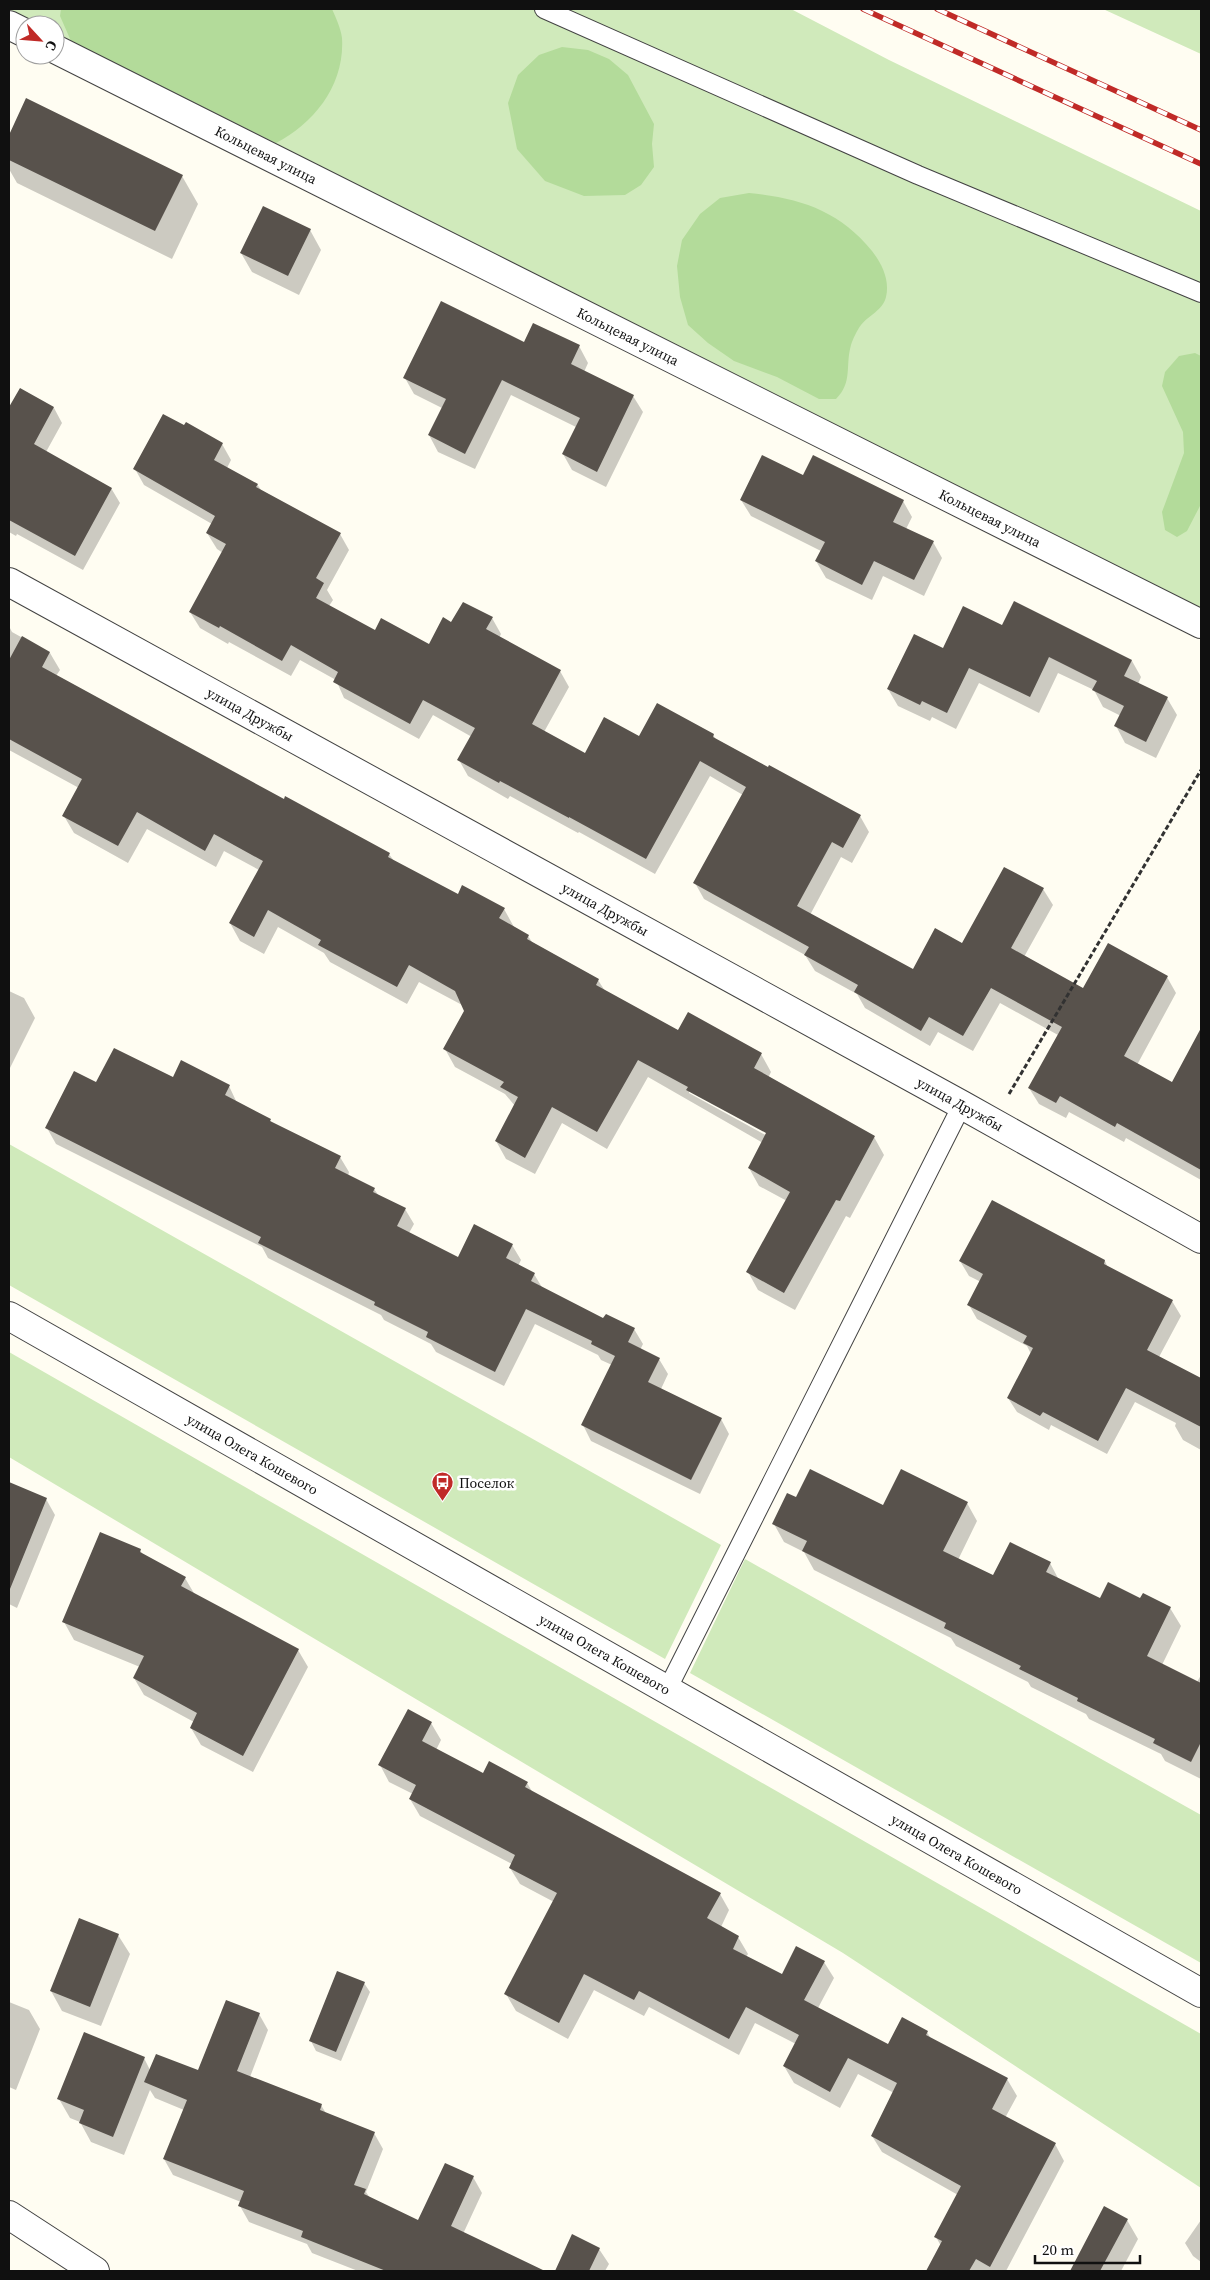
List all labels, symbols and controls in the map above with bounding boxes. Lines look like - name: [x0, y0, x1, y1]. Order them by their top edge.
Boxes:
- north arrow: [15, 15, 65, 65]
- text: С: [41, 37, 63, 54]
- street label: Кольцевая улица: [212, 121, 321, 189]
- street label: Кольцевая улица: [574, 302, 683, 371]
- street label: Кольцевая улица: [936, 484, 1045, 552]
- street label: улица Дружбы: [203, 682, 297, 746]
- street label: улица Дружбы: [558, 877, 652, 941]
- street label: улица Дружбы: [913, 1072, 1007, 1136]
- street label: улица Олега Кошевого: [183, 1409, 322, 1500]
- bus stop icon: Поселок: [431, 1471, 455, 1502]
- place label: Поселок: [459, 1473, 515, 1493]
- street label: улица Олега Кошевого: [535, 1609, 674, 1700]
- street label: улица Олега Кошевого: [887, 1809, 1026, 1900]
- scale bar: [1035, 2232, 1140, 2264]
- text: 20 m: [1042, 2239, 1074, 2260]

